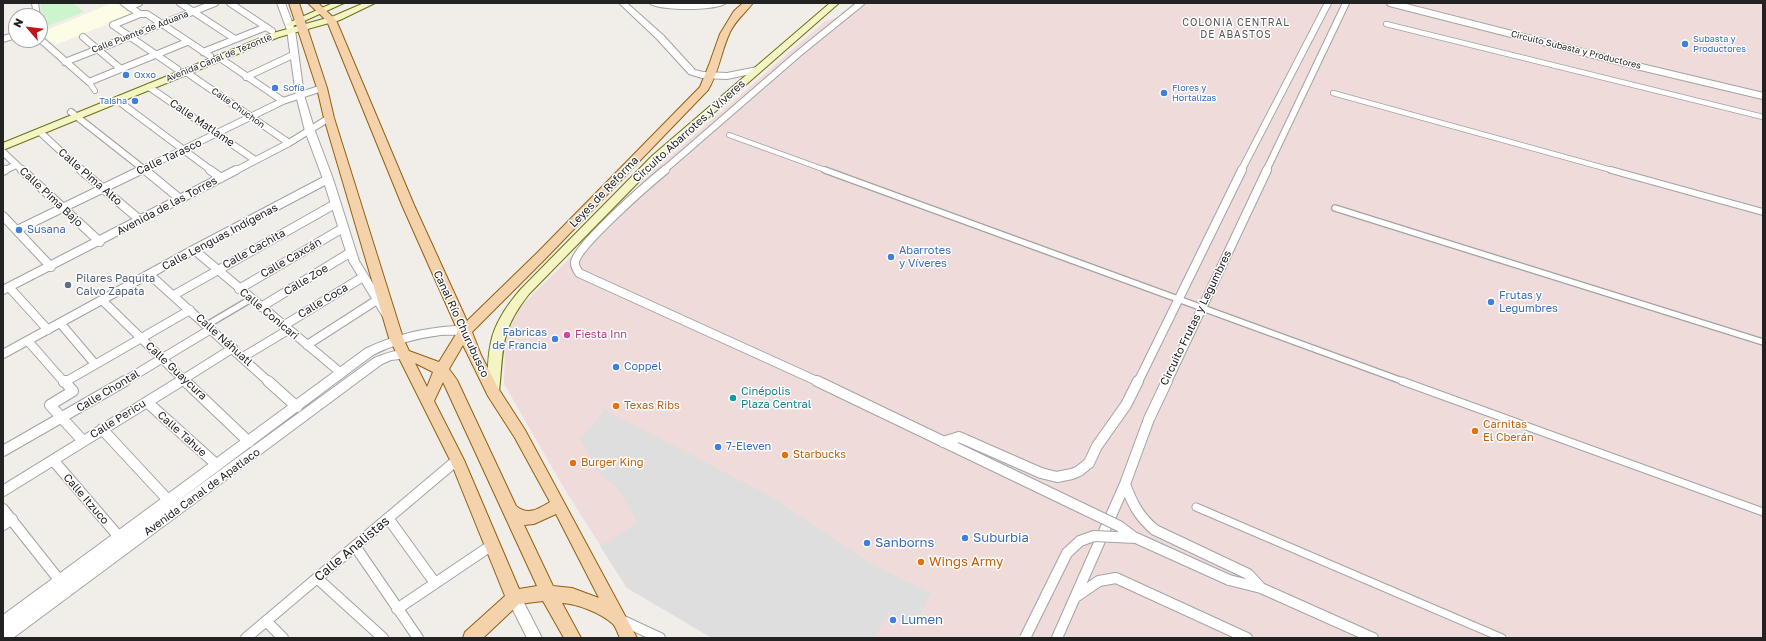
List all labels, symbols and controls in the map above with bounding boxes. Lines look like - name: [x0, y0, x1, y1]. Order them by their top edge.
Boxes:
- north arrow: [8, 8, 48, 48]
- street label: Calle Puente de Aduana: [90, 8, 190, 56]
- text: N: [10, 16, 26, 29]
- district label: COLONIA CENTRAL DE ABASTOS: [1182, 17, 1290, 40]
- street label: Circuito Subasta y Productores: [1510, 29, 1642, 71]
- street label: Avenida Canal de Tezontle: [164, 32, 274, 84]
- place label: Subasta y Productores: [1693, 34, 1746, 55]
- marker: Subasta y Productores: [1680, 39, 1690, 49]
- marker: Oxxo: [121, 70, 131, 80]
- place label: Oxxo: [134, 70, 156, 80]
- street label: Circuito Abarrotes y Víveres: [630, 77, 748, 185]
- marker: Sofía: [270, 83, 280, 93]
- place label: Sofía: [283, 83, 305, 93]
- place label: Flores y Hortalizas: [1172, 83, 1216, 104]
- street label: Calle Chuchon: [209, 86, 267, 130]
- marker: Flores y Hortalizas: [1159, 88, 1169, 98]
- place label: Taisha: [99, 96, 127, 106]
- marker: Taisha: [130, 96, 140, 106]
- street label: Calle Matlame: [167, 96, 237, 150]
- street label: Calle Tarasco: [134, 136, 204, 178]
- street label: Calle Pima Alto: [55, 146, 125, 208]
- street label: Leyes de Reforma: [567, 154, 641, 230]
- street label: Calle Pima Bajo: [17, 164, 85, 230]
- street label: Avenida de las Torres: [115, 174, 219, 238]
- street label: Calle Lenguas Indígenas: [160, 201, 280, 273]
- place label: Susana: [27, 223, 66, 237]
- marker: Susana: [14, 225, 24, 235]
- street label: Calle Cachita: [220, 226, 288, 272]
- street label: Calle Caxcán: [258, 235, 324, 281]
- place label: Abarrotes y Víveres: [899, 244, 951, 270]
- street label: Circuito Frutas y Legumbres: [1158, 248, 1234, 388]
- marker: Abarrotes y Víveres: [886, 252, 896, 262]
- street label: Calle Zoe: [282, 262, 330, 298]
- street label: Canal Río Churubusco: [430, 268, 492, 380]
- place label: Pilares Paquita Calvo Zapata: [76, 272, 155, 298]
- marker: Pilares Paquita Calvo Zapata: [63, 280, 73, 290]
- street label: Calle Coca: [296, 281, 350, 321]
- street label: Calle Conicari: [237, 285, 301, 343]
- place label: Frutas y Legumbres: [1499, 289, 1558, 315]
- marker: Frutas y Legumbres: [1486, 297, 1496, 307]
- street label: Calle Náhuatl: [193, 311, 255, 369]
- place label: Fabricas de Francia: [492, 326, 547, 352]
- place label: Fiesta Inn: [575, 328, 627, 342]
- marker: Fiesta Inn: [562, 330, 572, 340]
- marker: Fabricas de Francia: [550, 334, 560, 344]
- street label: Calle Guaycura: [143, 339, 209, 403]
- place label: Coppel: [624, 360, 662, 374]
- marker: Coppel: [611, 362, 621, 372]
- street label: Calle Chontal: [74, 367, 142, 415]
- place label: Cinépolis Plaza Central: [741, 385, 811, 411]
- marker: Cinépolis Plaza Central: [728, 393, 738, 403]
- street label: Calle Pericu: [88, 397, 148, 441]
- place label: Texas Ribs: [624, 399, 680, 413]
- marker: Texas Ribs: [611, 401, 621, 411]
- street label: Calle Tahue: [155, 408, 209, 460]
- place label: Carnitas El Cberán: [1483, 418, 1534, 444]
- marker: Carnitas El Cberán: [1470, 426, 1480, 436]
- place label: 7-Eleven: [726, 440, 771, 454]
- marker: 7-Eleven: [713, 442, 723, 452]
- street label: Avenida Canal de Apatlaco: [141, 445, 263, 539]
- place label: Starbucks: [793, 448, 846, 462]
- marker: Starbucks: [780, 450, 790, 460]
- place label: Burger King: [581, 456, 643, 470]
- marker: Burger King: [568, 458, 578, 468]
- street label: Calle Itzuco: [60, 471, 112, 527]
- street label: Calle Analistas: [311, 513, 393, 585]
- place label: Suburbia: [973, 530, 1029, 546]
- marker: Suburbia: [960, 533, 970, 543]
- place label: Sanborns: [875, 535, 934, 551]
- marker: Sanborns: [862, 538, 872, 548]
- place label: Wings Army: [929, 554, 1003, 570]
- marker: Wings Army: [916, 557, 926, 567]
- place label: Lumen: [901, 612, 943, 628]
- marker: Lumen: [888, 615, 898, 625]

